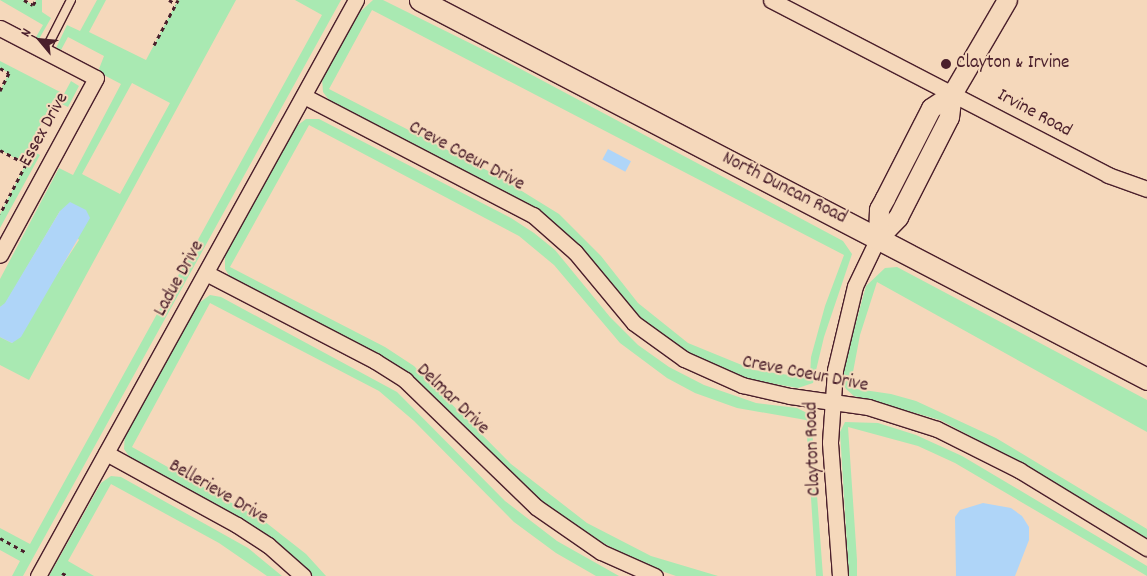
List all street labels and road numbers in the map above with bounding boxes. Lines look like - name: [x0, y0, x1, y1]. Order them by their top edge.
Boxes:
- street label: Irvine Road: [993, 85, 1075, 143]
- street label: Essex Drive: [15, 89, 75, 171]
- street label: Creve Coeur Drive: [404, 117, 528, 197]
- street label: North Duncan Road: [718, 148, 850, 230]
- street label: Ladue Drive: [150, 237, 210, 321]
- street label: Creve Coeur Drive: [740, 352, 870, 398]
- street label: Delmar Drive: [411, 360, 493, 440]
- street label: Clayton Road: [801, 401, 827, 497]
- street label: Bellerieve Drive: [164, 455, 272, 531]

